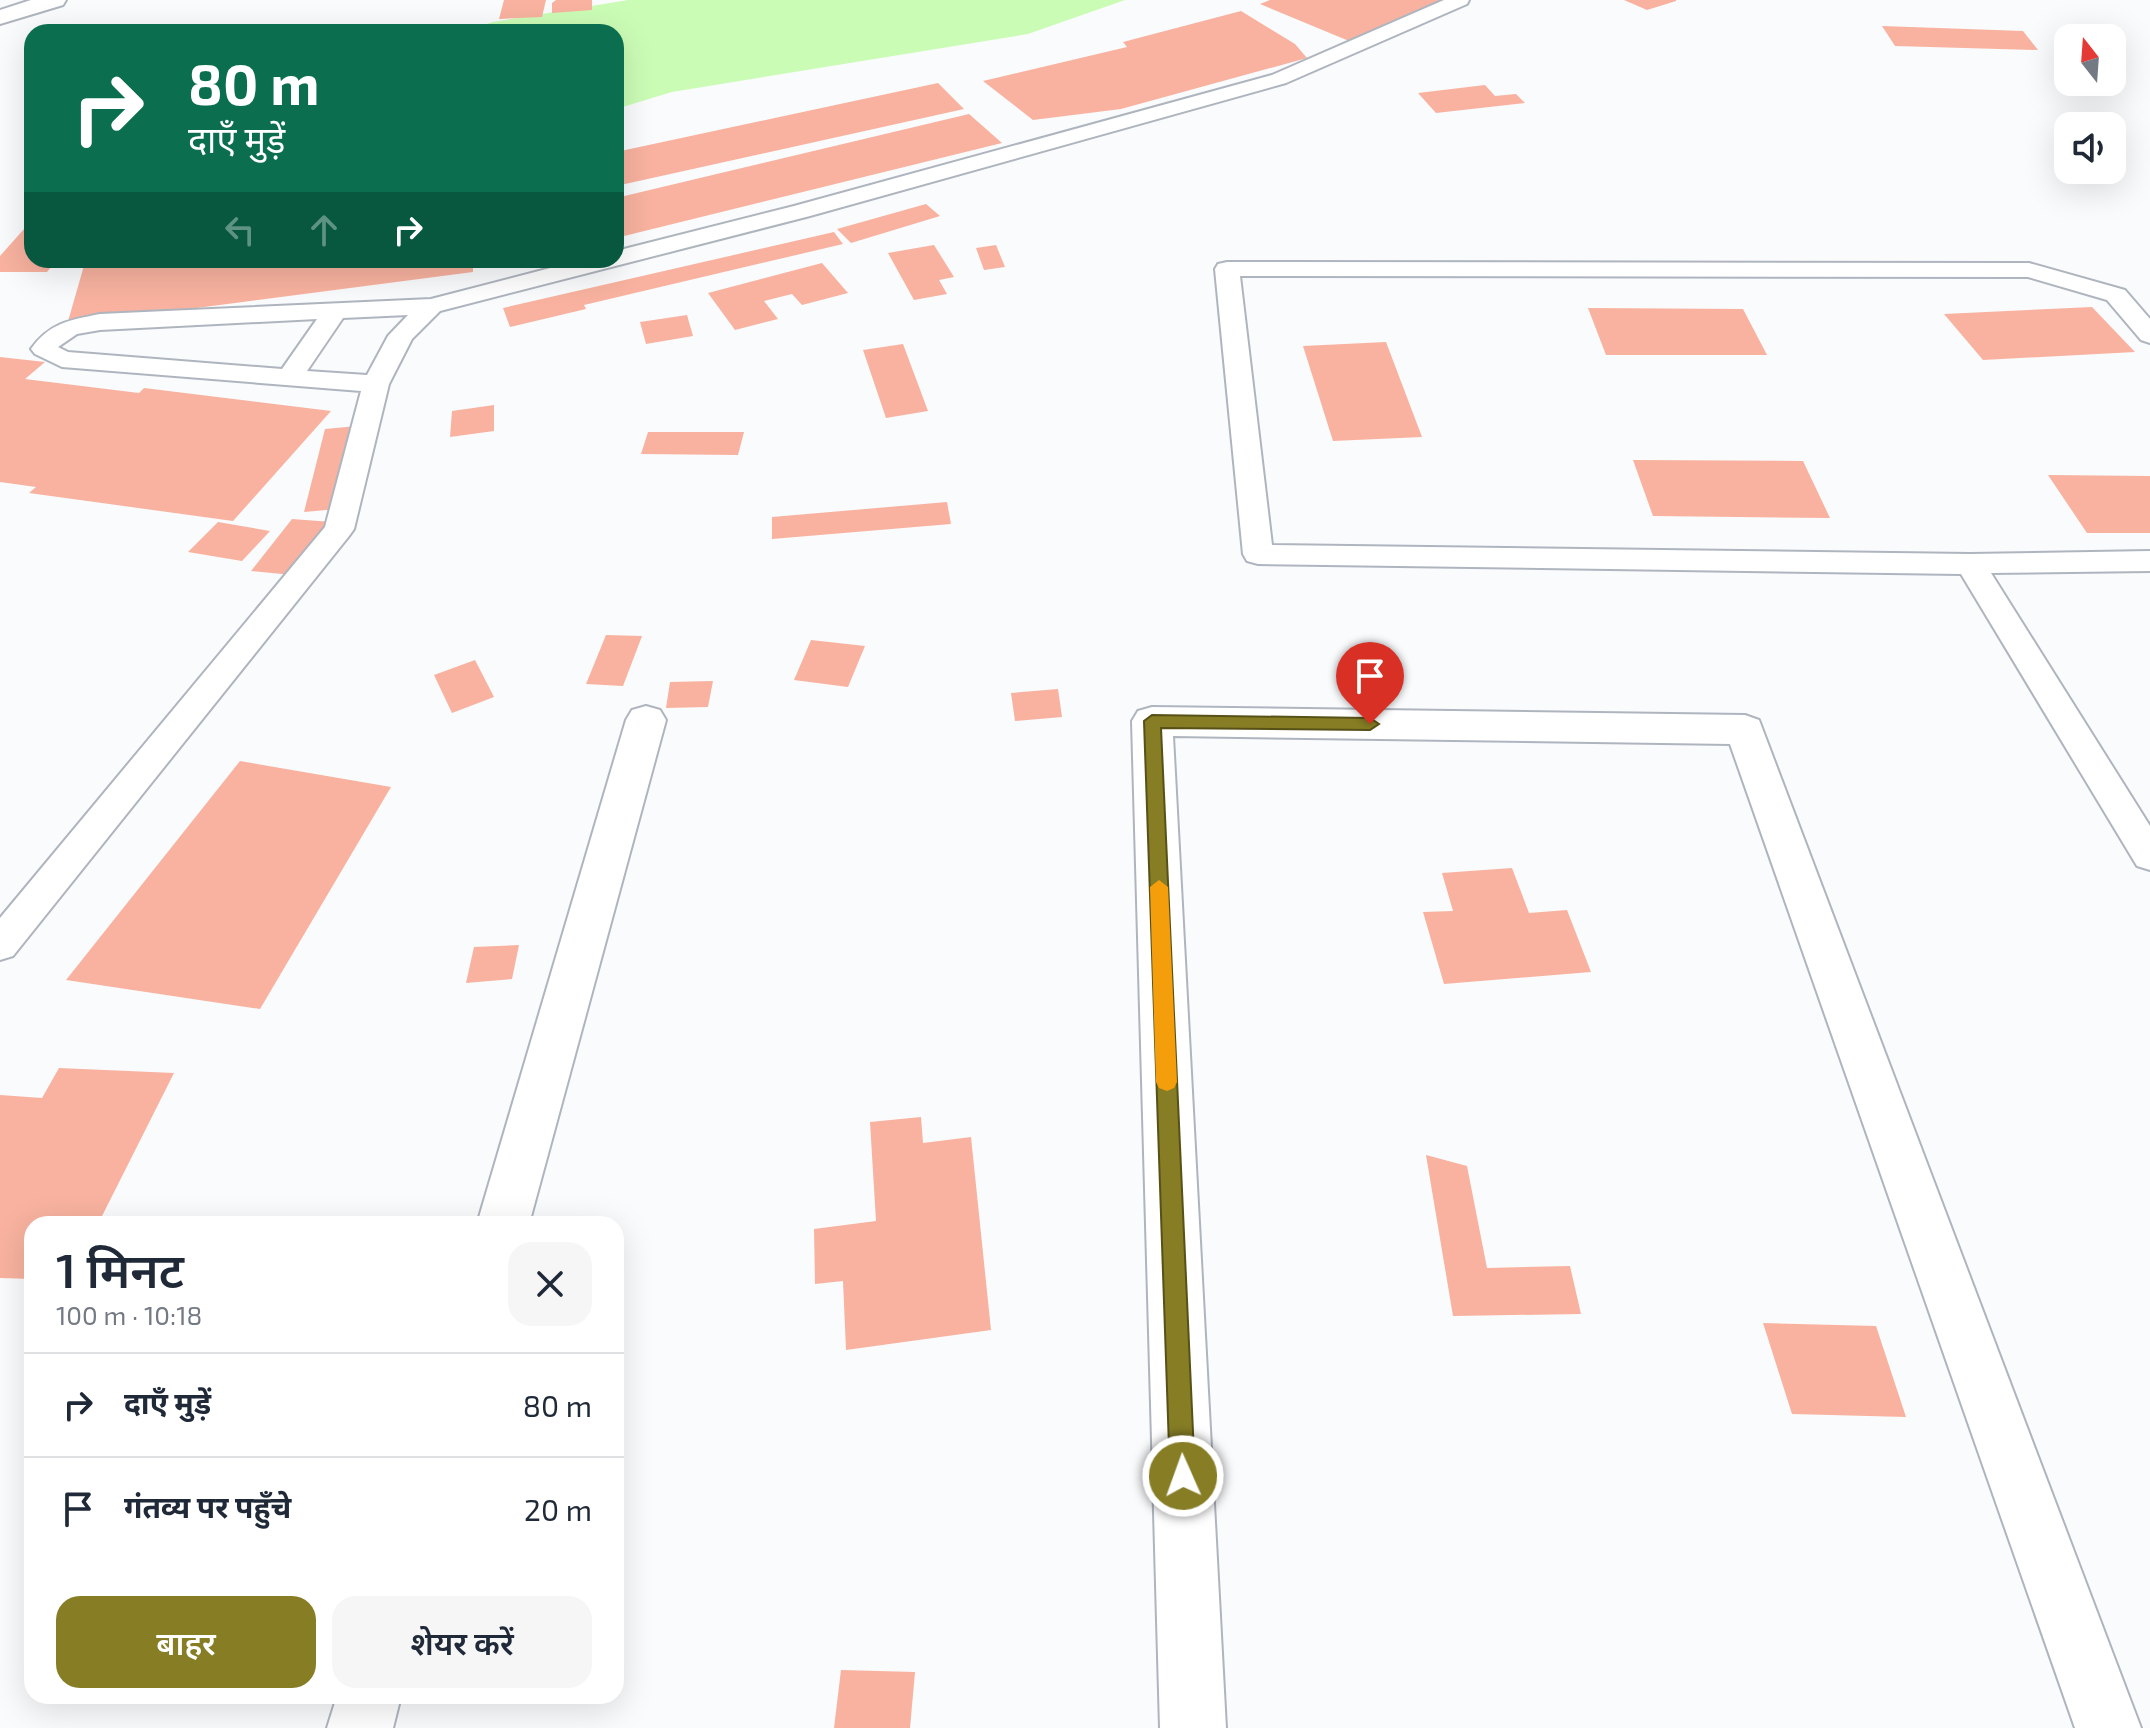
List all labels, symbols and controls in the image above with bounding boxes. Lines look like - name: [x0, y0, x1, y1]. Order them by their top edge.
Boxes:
- north arrow: [2054, 24, 2126, 96]
- map controls: [2054, 24, 2126, 184]
- text: 80 m: [188, 49, 320, 116]
- icon: right: [56, 56, 160, 160]
- button: sound: [2054, 112, 2126, 184]
- text: दाएँ मुड़ें: [188, 117, 285, 160]
- icon: left: [218, 208, 262, 252]
- icon: ahead: [302, 208, 346, 252]
- icon: right: [386, 208, 430, 252]
- pin: [1336, 642, 1404, 724]
- icon: arrive: [1348, 654, 1392, 698]
- text: 1 मिनट: [56, 1240, 184, 1298]
- button: close: [508, 1242, 592, 1326]
- text: 100 m · 10:18: [56, 1299, 202, 1330]
- icon: right: [56, 1383, 100, 1427]
- text: दाएँ मुड़ें: [124, 1384, 211, 1420]
- text: 80 m: [523, 1387, 592, 1423]
- position arrow: [1141, 1434, 1225, 1518]
- icon: arrive: [56, 1487, 100, 1531]
- text: गंतव्य पर पहुँचे: [124, 1488, 291, 1524]
- text: 20 m: [524, 1491, 592, 1527]
- button: बाहर: [56, 1596, 316, 1688]
- button: शेयर करें: [332, 1596, 592, 1688]

